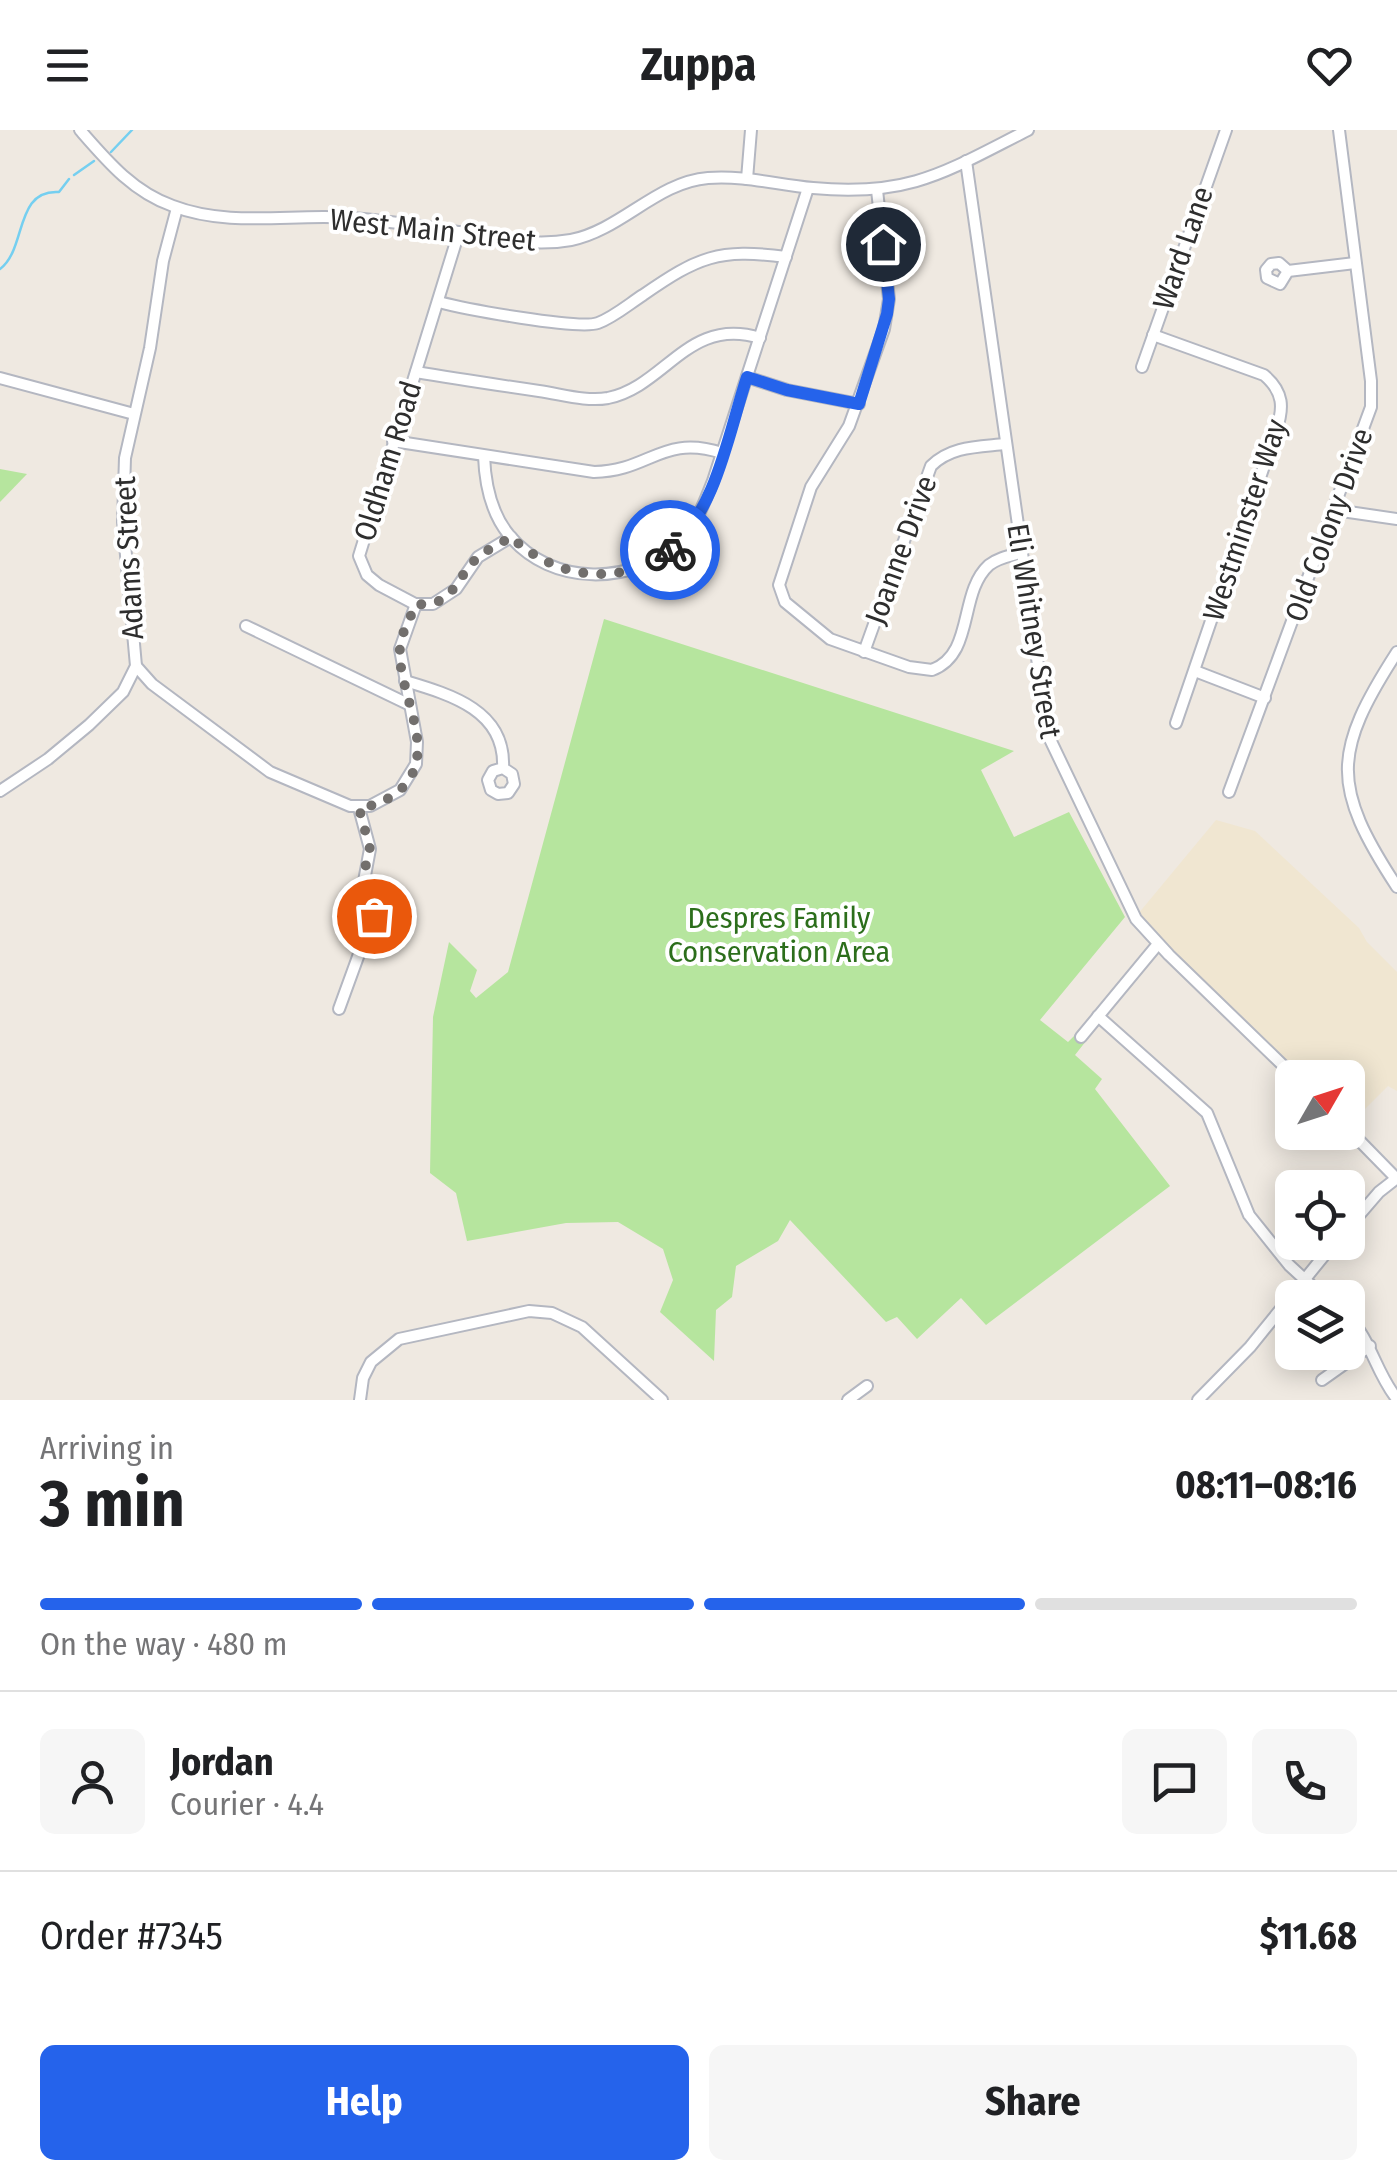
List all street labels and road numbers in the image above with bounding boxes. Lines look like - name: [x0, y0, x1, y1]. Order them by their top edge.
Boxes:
- street label: Ward Lane: [1145, 182, 1221, 314]
- street label: West Main Street: [328, 201, 538, 259]
- street label: Oldham Road: [347, 377, 429, 545]
- street label: Westminster Way: [1195, 414, 1295, 625]
- street label: Old Colony Drive: [1277, 423, 1381, 627]
- street label: Joanne Drive: [858, 471, 944, 629]
- street label: Adams Street: [107, 475, 151, 640]
- street label: Eli Whitney Street: [999, 521, 1069, 741]

